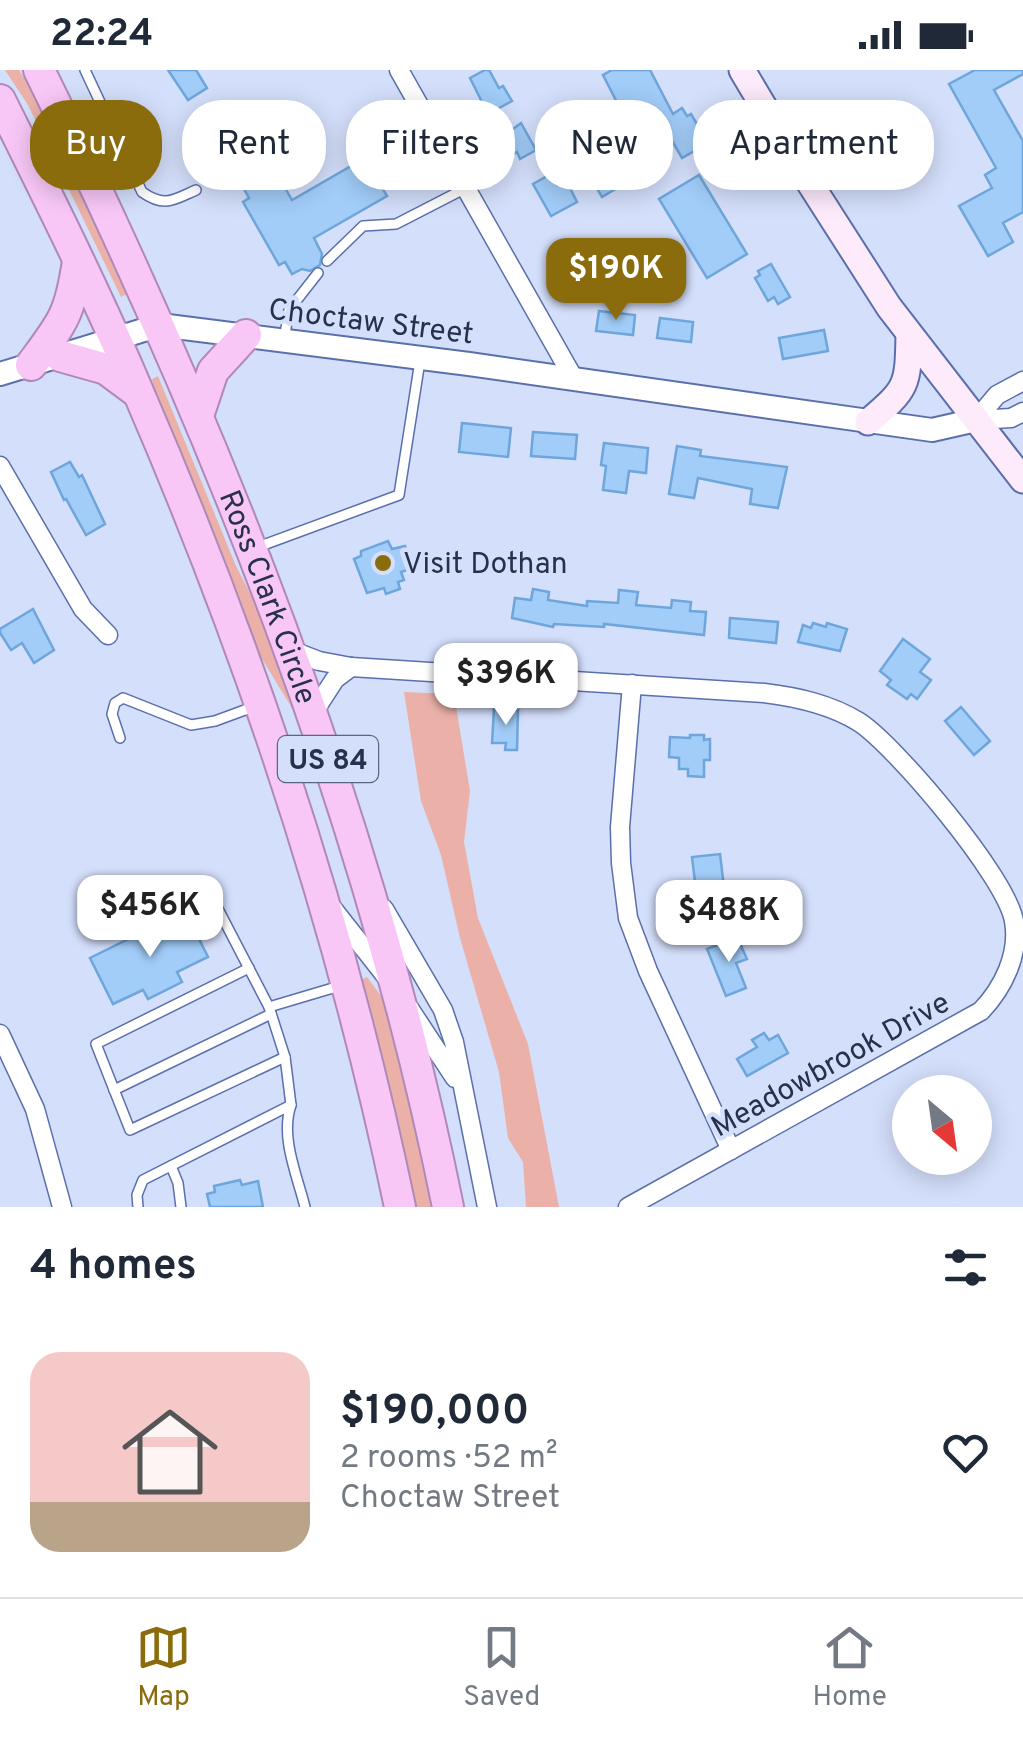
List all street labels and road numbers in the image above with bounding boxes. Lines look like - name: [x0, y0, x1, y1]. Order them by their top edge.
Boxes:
- street label: Choctaw Street: [266, 293, 475, 354]
- street label: Ross Clark Circle: [209, 485, 323, 710]
- road number: US 84: [278, 736, 378, 782]
- street label: Meadowbrook Drive: [706, 985, 957, 1147]

